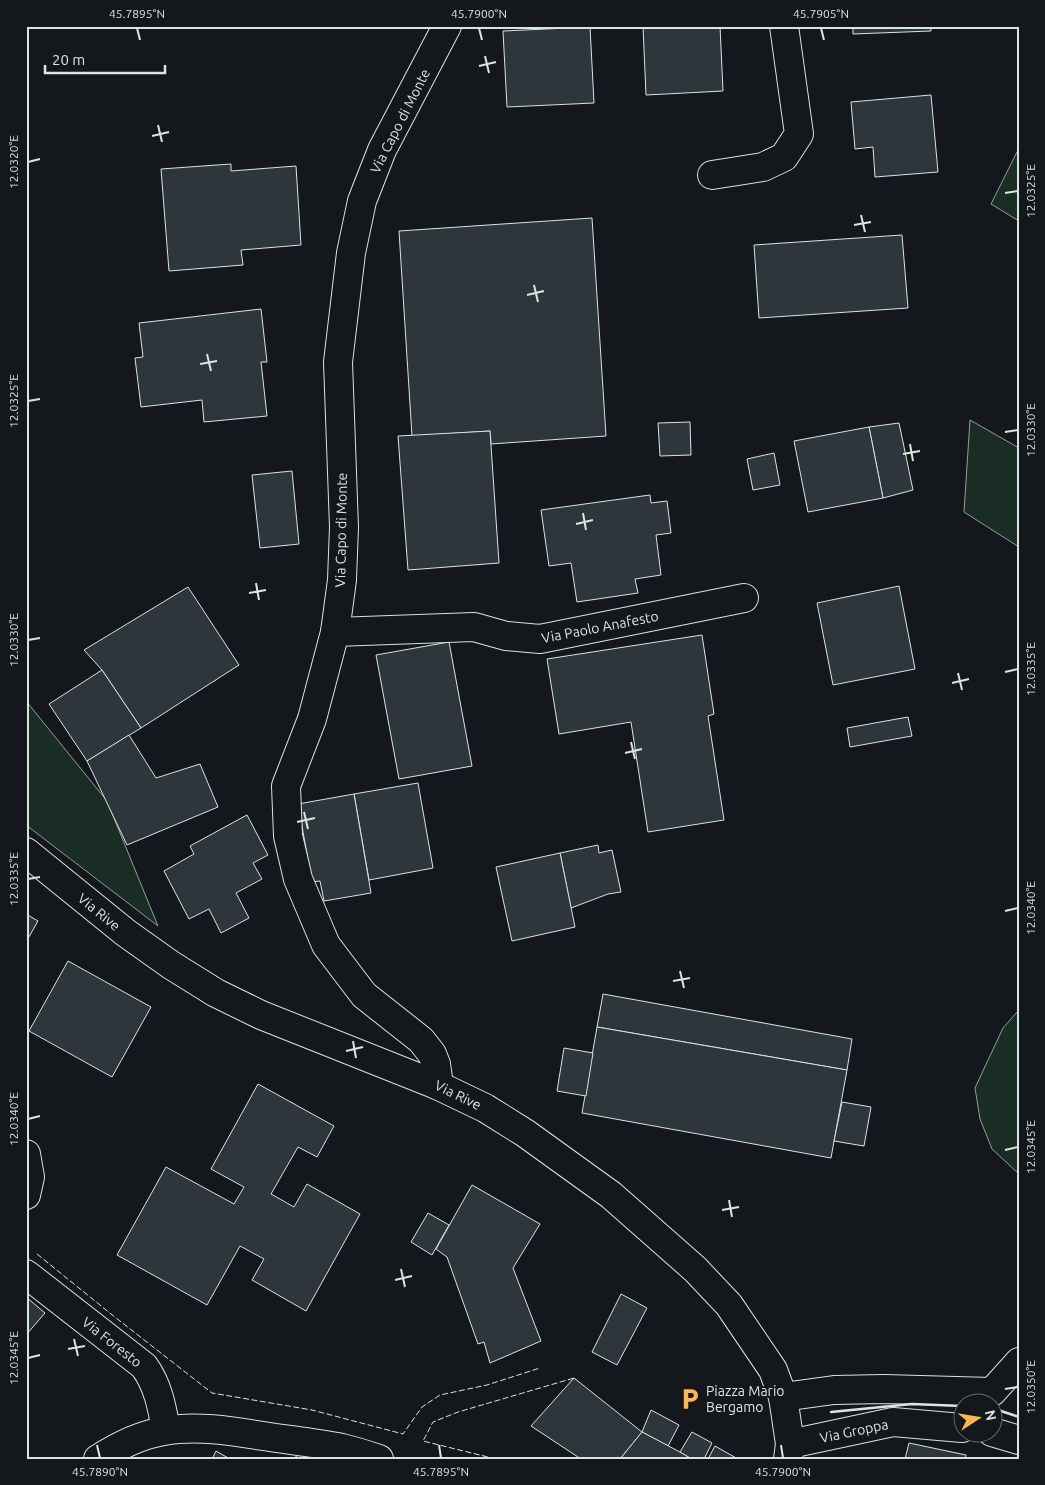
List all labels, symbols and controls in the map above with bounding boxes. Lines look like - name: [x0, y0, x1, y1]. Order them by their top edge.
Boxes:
- text: 45.7895°N: [109, 7, 165, 20]
- text: 45.7900°N: [451, 7, 507, 20]
- text: 45.7905°N: [793, 7, 849, 20]
- scale bar: [45, 42, 165, 74]
- text: 20 m: [52, 51, 85, 68]
- street label: Via Capo di Monte: [367, 66, 433, 176]
- text: 12.0320°E: [7, 135, 20, 189]
- text: 12.0325°E: [1024, 164, 1037, 218]
- text: 12.0325°E: [7, 374, 20, 428]
- text: 12.0330°E: [1024, 403, 1037, 457]
- street label: Via Capo di Monte: [332, 472, 350, 588]
- street label: Via Paolo Anafesto: [540, 608, 660, 646]
- text: 12.0330°E: [7, 613, 20, 667]
- text: 12.0335°E: [1024, 642, 1037, 696]
- text: 12.0335°E: [7, 852, 20, 906]
- text: 12.0340°E: [1024, 881, 1037, 935]
- street label: Via Rive: [75, 890, 123, 934]
- street label: Via Rive: [432, 1077, 484, 1113]
- text: 12.0340°E: [7, 1092, 20, 1146]
- text: 12.0345°E: [1024, 1120, 1037, 1174]
- street label: Via Foresto: [79, 1314, 145, 1370]
- text: 12.0345°E: [7, 1331, 20, 1385]
- text: 12.0350°E: [1024, 1360, 1037, 1414]
- place label: Piazza Mario Bergamo: [706, 1383, 784, 1415]
- parking icon: Piazza Mario Bergamo: [677, 1386, 703, 1412]
- north arrow: [952, 1392, 1002, 1442]
- text: N: [982, 1409, 1000, 1422]
- street label: Via Groppa: [818, 1416, 890, 1446]
- text: 45.7890°N: [72, 1465, 128, 1478]
- text: 45.7895°N: [413, 1465, 469, 1478]
- text: 45.7900°N: [755, 1465, 811, 1478]

